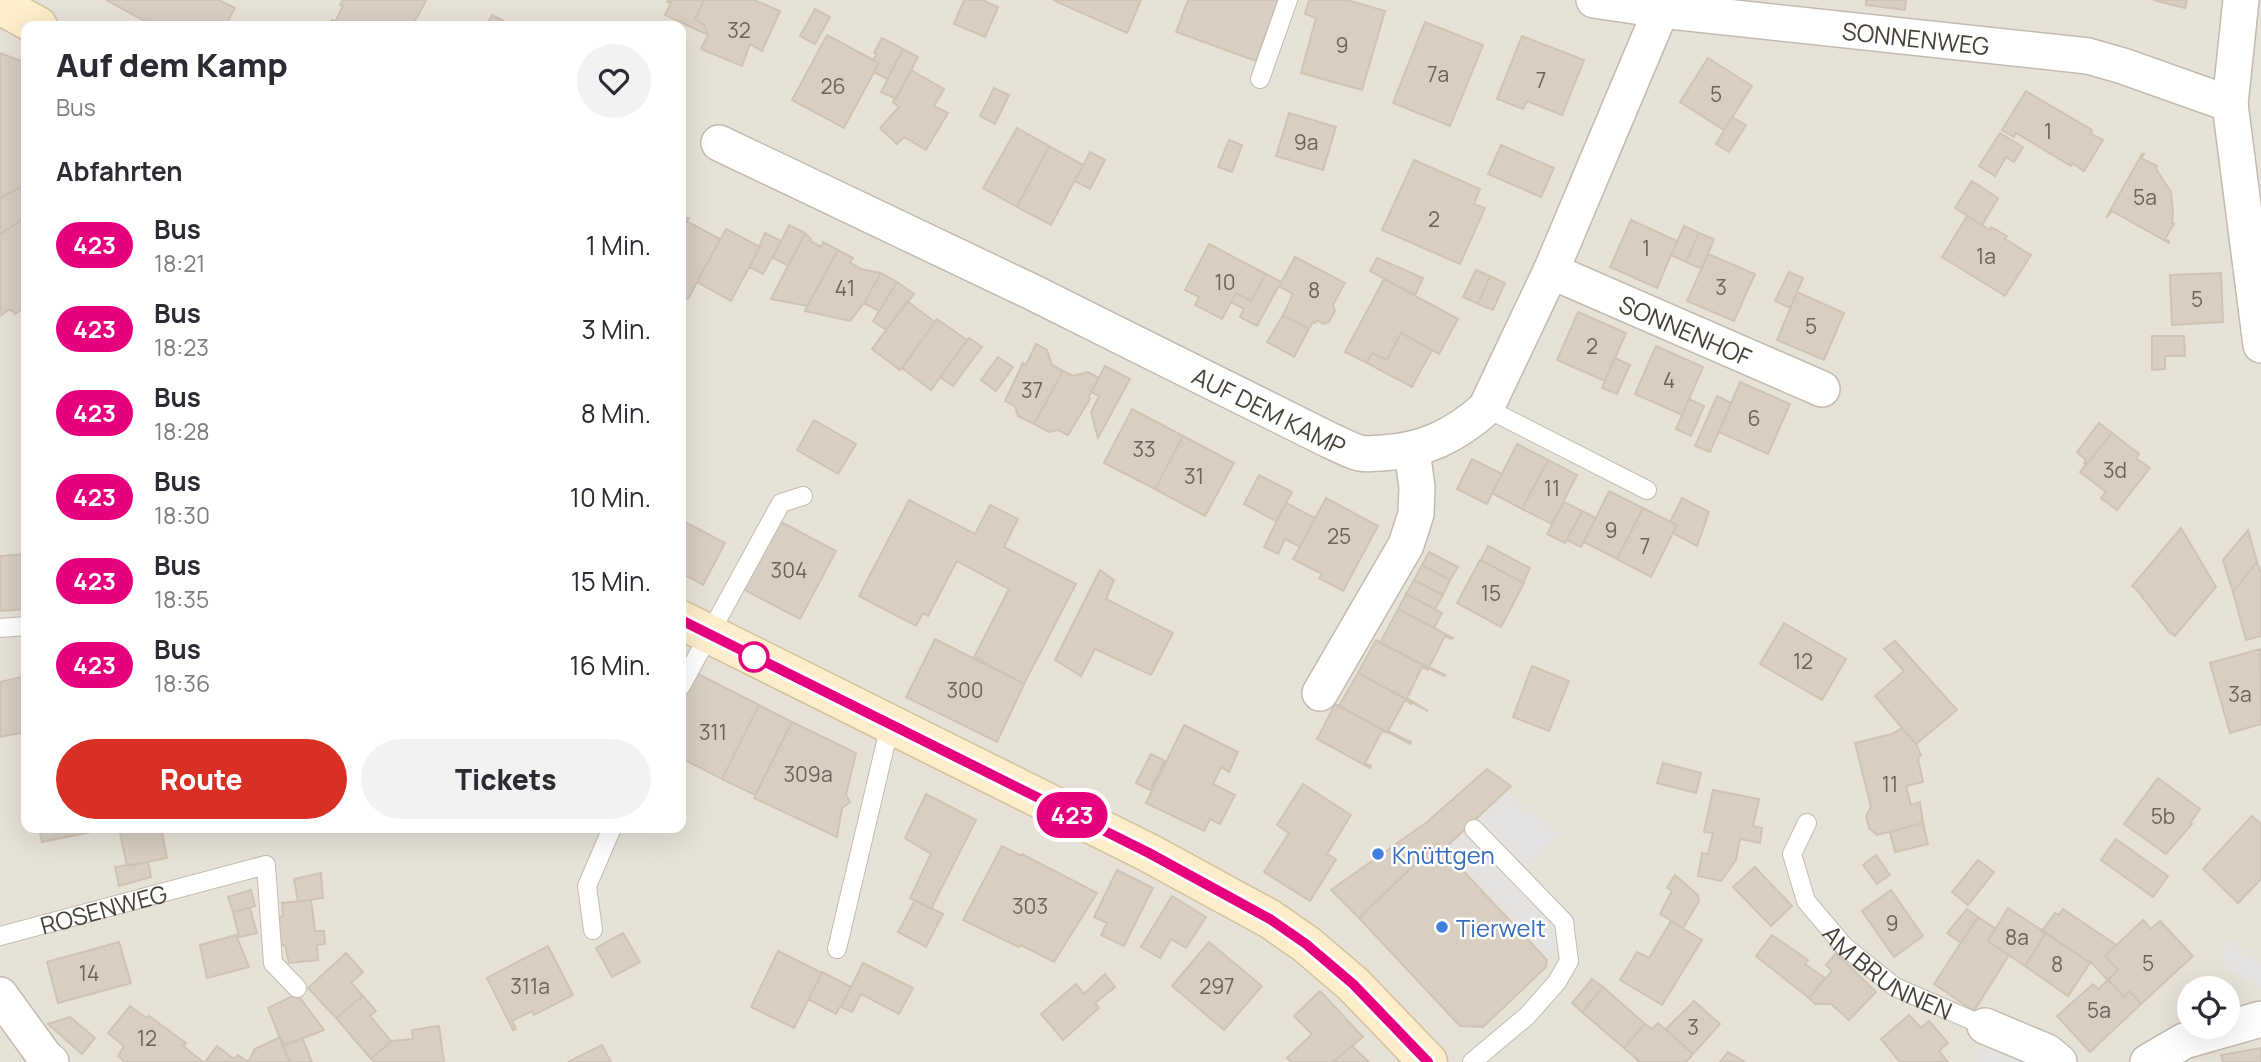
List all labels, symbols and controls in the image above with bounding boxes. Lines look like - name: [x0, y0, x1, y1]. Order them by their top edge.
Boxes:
- street label: SONNENWEG: [1841, 13, 1991, 62]
- house number: 32: [727, 16, 751, 44]
- house number: 9: [1335, 31, 1349, 59]
- text: Auf dem Kamp: [56, 42, 288, 87]
- button: heart: [577, 44, 651, 118]
- house number: 7a: [1427, 60, 1449, 88]
- house number: 7: [1536, 66, 1546, 94]
- house number: 26: [820, 72, 846, 100]
- house number: 5: [1710, 80, 1722, 108]
- text: Bus: [56, 91, 96, 123]
- house number: 1: [2044, 117, 2052, 145]
- house number: 9a: [1294, 128, 1318, 156]
- text: Abfahrten: [56, 153, 183, 189]
- house number: 5a: [2133, 183, 2157, 211]
- house number: 2: [1428, 205, 1440, 233]
- text: Bus: [154, 211, 201, 247]
- text: 1 Min.: [586, 227, 651, 263]
- text: 423: [73, 228, 116, 261]
- house number: 1: [1642, 234, 1650, 262]
- house number: 1a: [1976, 242, 1996, 270]
- text: 18:21: [154, 247, 205, 279]
- house number: 10: [1215, 268, 1236, 296]
- house number: 3: [1715, 273, 1727, 301]
- house number: 41: [835, 274, 855, 302]
- house number: 8: [1308, 276, 1320, 304]
- house number: 5: [2191, 285, 2203, 313]
- street label: SONNENHOF: [1615, 286, 1757, 373]
- text: Bus: [154, 295, 201, 331]
- text: 3 Min.: [581, 311, 651, 347]
- text: 423: [73, 312, 116, 345]
- house number: 5: [1805, 312, 1817, 340]
- text: 18:23: [154, 331, 209, 363]
- house number: 2: [1586, 332, 1598, 360]
- street label: AUF DEM KAMP: [1187, 358, 1352, 462]
- house number: 4: [1663, 366, 1675, 394]
- house number: 37: [1021, 376, 1043, 404]
- text: Bus: [154, 379, 201, 415]
- text: 8 Min.: [581, 395, 651, 431]
- text: 423: [73, 396, 116, 429]
- house number: 6: [1747, 404, 1761, 432]
- text: 18:28: [154, 415, 210, 447]
- house number: 33: [1132, 435, 1156, 463]
- house number: 3d: [2103, 456, 2127, 484]
- house number: 31: [1184, 462, 1204, 490]
- text: Bus: [154, 463, 201, 499]
- house number: 11: [1544, 474, 1560, 502]
- text: 10 Min.: [570, 479, 651, 515]
- text: 423: [73, 480, 116, 513]
- text: 18:30: [154, 499, 210, 531]
- house number: 9: [1604, 516, 1618, 544]
- house number: 25: [1327, 522, 1351, 550]
- house number: 7: [1640, 532, 1650, 560]
- text: Bus: [154, 547, 201, 583]
- house number: 304: [771, 556, 807, 584]
- text: 15 Min.: [571, 563, 651, 599]
- text: 423: [73, 564, 116, 597]
- house number: 15: [1481, 579, 1501, 607]
- text: 18:35: [154, 583, 209, 615]
- text: Bus: [154, 631, 201, 667]
- unlabelled marker: [739, 642, 769, 672]
- text: 16 Min.: [570, 647, 651, 683]
- house number: 12: [1793, 647, 1813, 675]
- text: 423: [73, 648, 116, 681]
- text: 18:36: [154, 667, 210, 699]
- house number: 300: [946, 676, 984, 704]
- house number: 3a: [2228, 680, 2252, 708]
- house number: 311: [699, 718, 727, 746]
- button: Route: [56, 739, 347, 819]
- button: Tickets: [361, 739, 651, 819]
- house number: 309a: [783, 760, 833, 788]
- house number: 11: [1882, 770, 1898, 798]
- line badge: 423: [1032, 792, 1112, 838]
- text: 423: [1051, 798, 1093, 831]
- house number: 5b: [2151, 802, 2175, 830]
- place label: Knüttgen: [1392, 838, 1495, 871]
- marker: Knüttgen: [1370, 846, 1386, 862]
- street label: ROSENWEG: [36, 876, 170, 941]
- house number: 303: [1012, 892, 1048, 920]
- house number: 9: [1885, 909, 1899, 937]
- place label: Tierwelt: [1456, 911, 1546, 944]
- street label: AM BRUNNEN: [1816, 918, 1958, 1026]
- marker: Tierwelt: [1434, 919, 1450, 935]
- house number: 8a: [2005, 923, 2029, 951]
- house number: 5: [2142, 949, 2154, 977]
- house number: 8: [2051, 950, 2063, 978]
- house number: 14: [79, 959, 99, 987]
- house number: 311a: [510, 972, 550, 1000]
- house number: 297: [1199, 972, 1235, 1000]
- map controls: [2177, 976, 2240, 1039]
- button: locate: [2177, 976, 2240, 1039]
- house number: 5a: [2087, 996, 2111, 1024]
- house number: 3: [1687, 1013, 1699, 1041]
- house number: 12: [137, 1024, 157, 1052]

